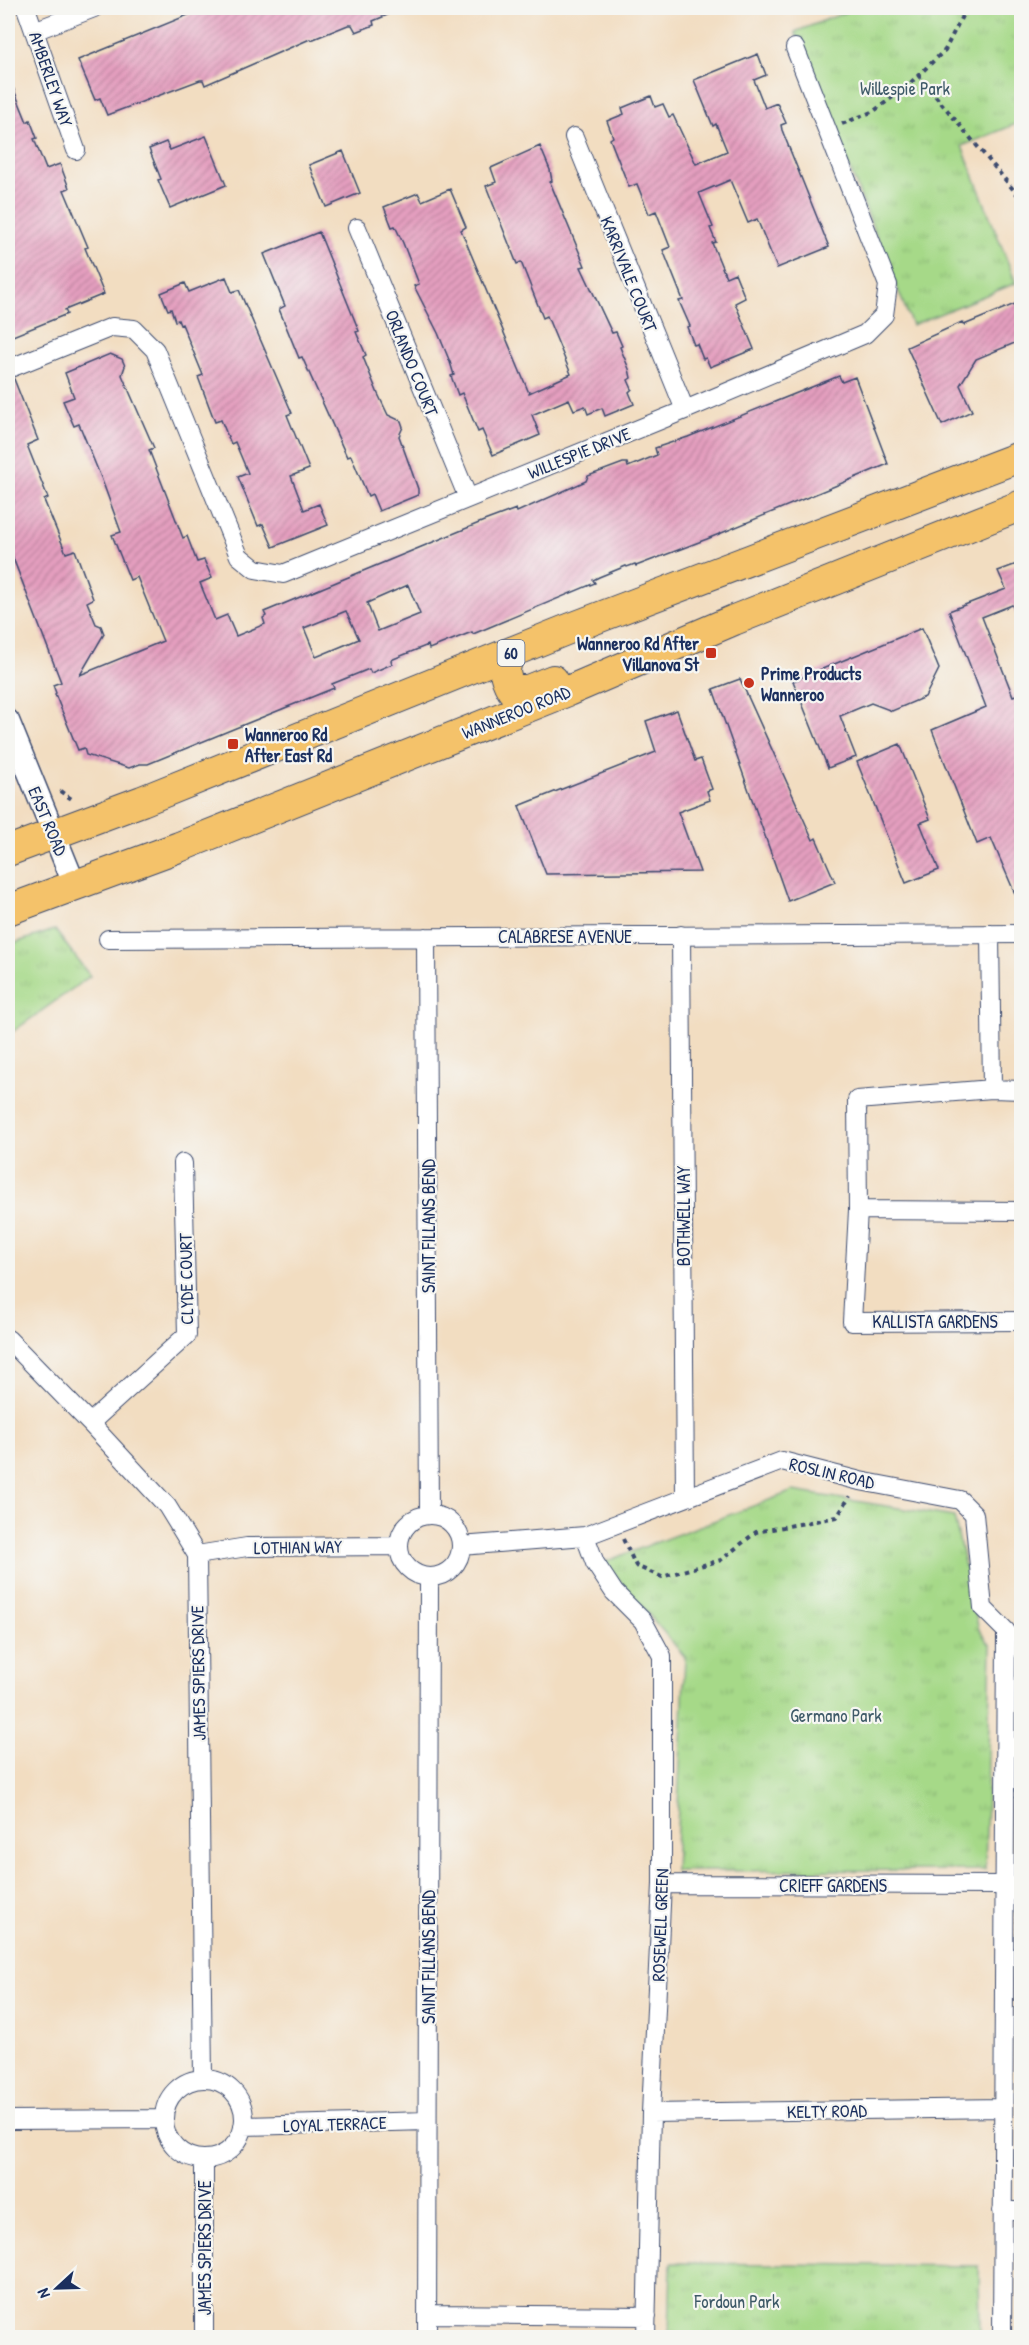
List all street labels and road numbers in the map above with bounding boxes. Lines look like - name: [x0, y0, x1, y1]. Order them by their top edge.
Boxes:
- street label: AMBERLEY WAY: [23, 28, 79, 130]
- street label: KARRIVALE COURT: [594, 212, 664, 336]
- street label: ORLANDO COURT: [379, 306, 445, 420]
- street label: WILLESPIE DRIVE: [524, 421, 634, 485]
- road number: 60: [498, 640, 524, 666]
- street label: WANNEROO ROAD: [458, 679, 574, 745]
- street label: EAST ROAD: [22, 782, 74, 860]
- street label: CALABRESE AVENUE: [498, 924, 632, 949]
- street label: SAINT FILLANS BEND: [416, 1159, 441, 1293]
- street label: BOTHWELL WAY: [671, 1166, 696, 1266]
- street label: CLYDE COURT: [173, 1232, 199, 1325]
- street label: KALLISTA GARDENS: [872, 1309, 998, 1334]
- street label: ROSLIN ROAD: [787, 1451, 877, 1495]
- street label: LOTHIAN WAY: [254, 1534, 342, 1560]
- street label: JAMES SPIERS DRIVE: [184, 1605, 212, 1741]
- street label: ROSEWELL GREEN: [646, 1868, 674, 1982]
- street label: CRIEFF GARDENS: [779, 1873, 887, 1898]
- street label: SAINT FILLANS BEND: [416, 1890, 441, 2024]
- street label: KELTY ROAD: [787, 2098, 868, 2124]
- street label: LOYAL TERRACE: [283, 2110, 387, 2138]
- street label: JAMES SPIERS DRIVE: [192, 2180, 217, 2316]

